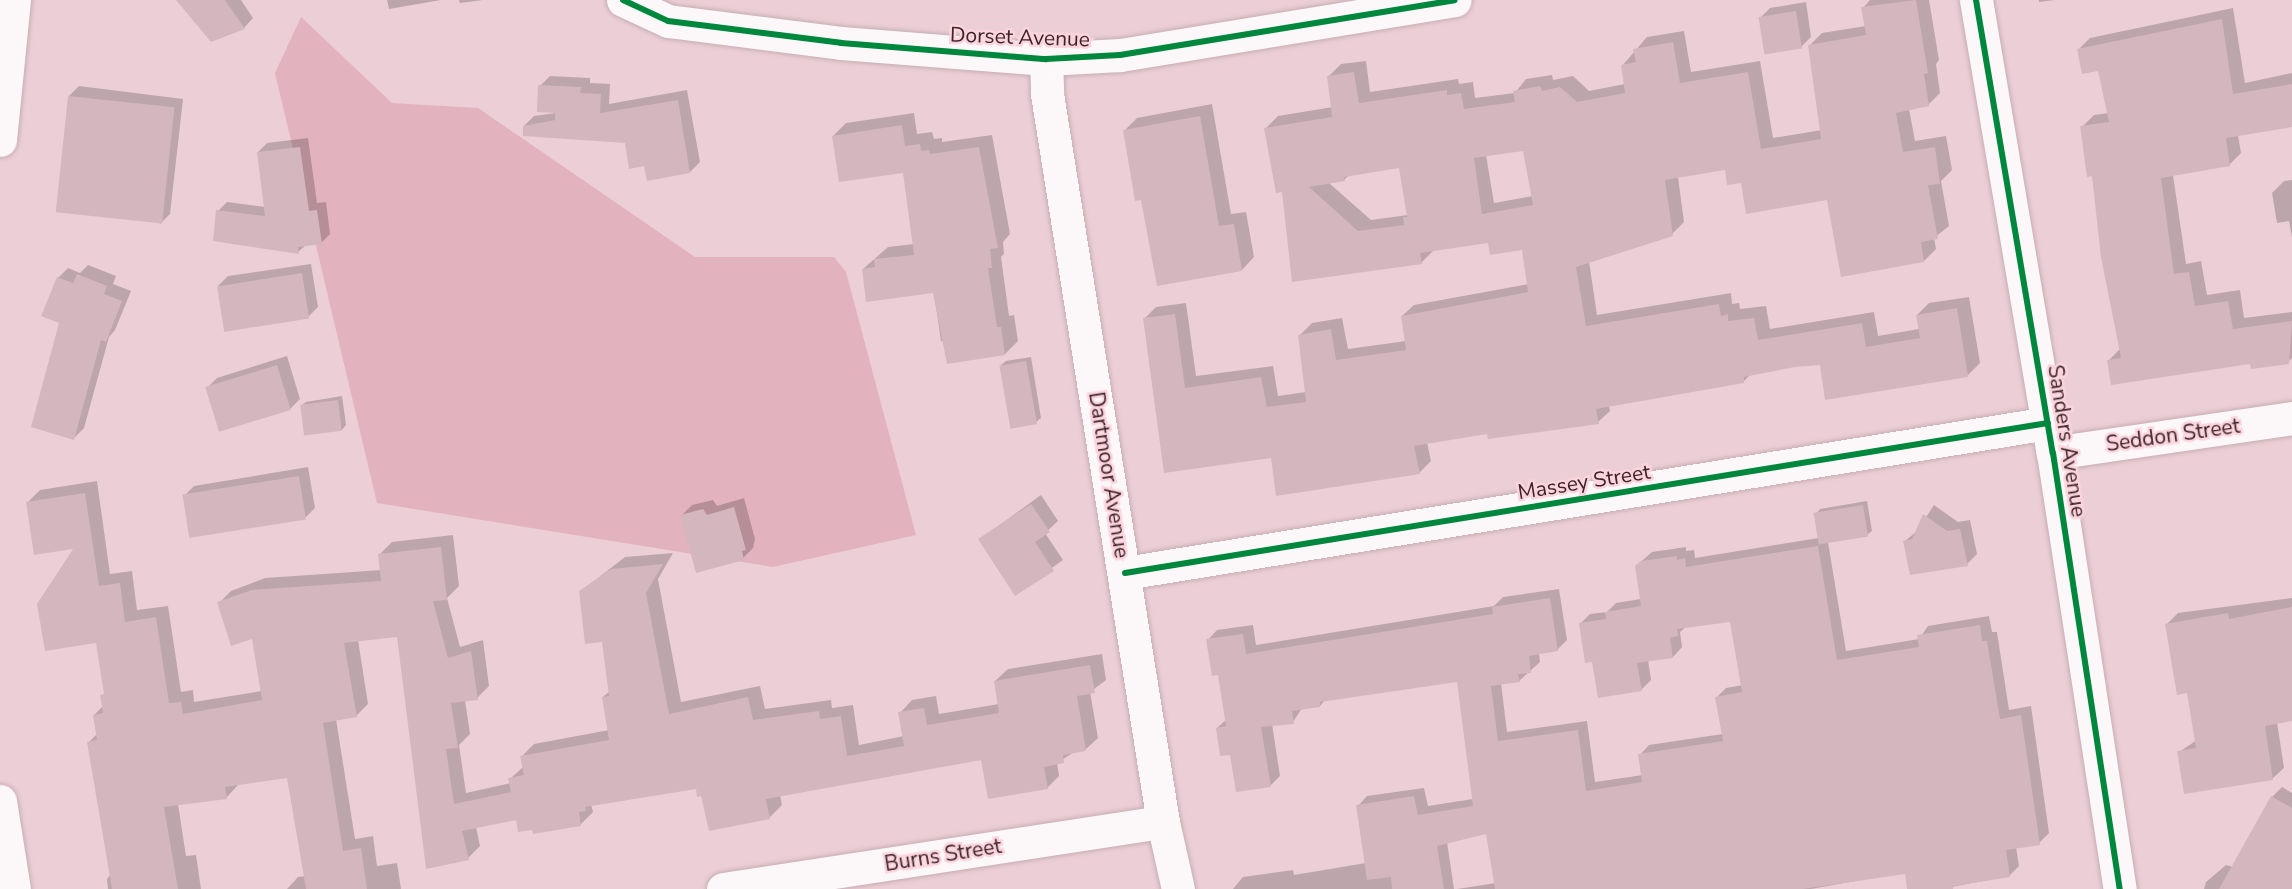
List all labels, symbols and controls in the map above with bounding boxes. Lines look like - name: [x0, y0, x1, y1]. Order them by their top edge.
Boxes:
- street label: Dorset Avenue: [950, 22, 1090, 52]
- street label: Sanders Avenue: [2043, 363, 2091, 519]
- street label: Dartmoor Avenue: [1083, 390, 1135, 560]
- street label: Seddon Street: [2104, 413, 2242, 457]
- street label: Massey Street: [1516, 459, 1652, 505]
- street label: Burns Street: [883, 833, 1003, 877]

